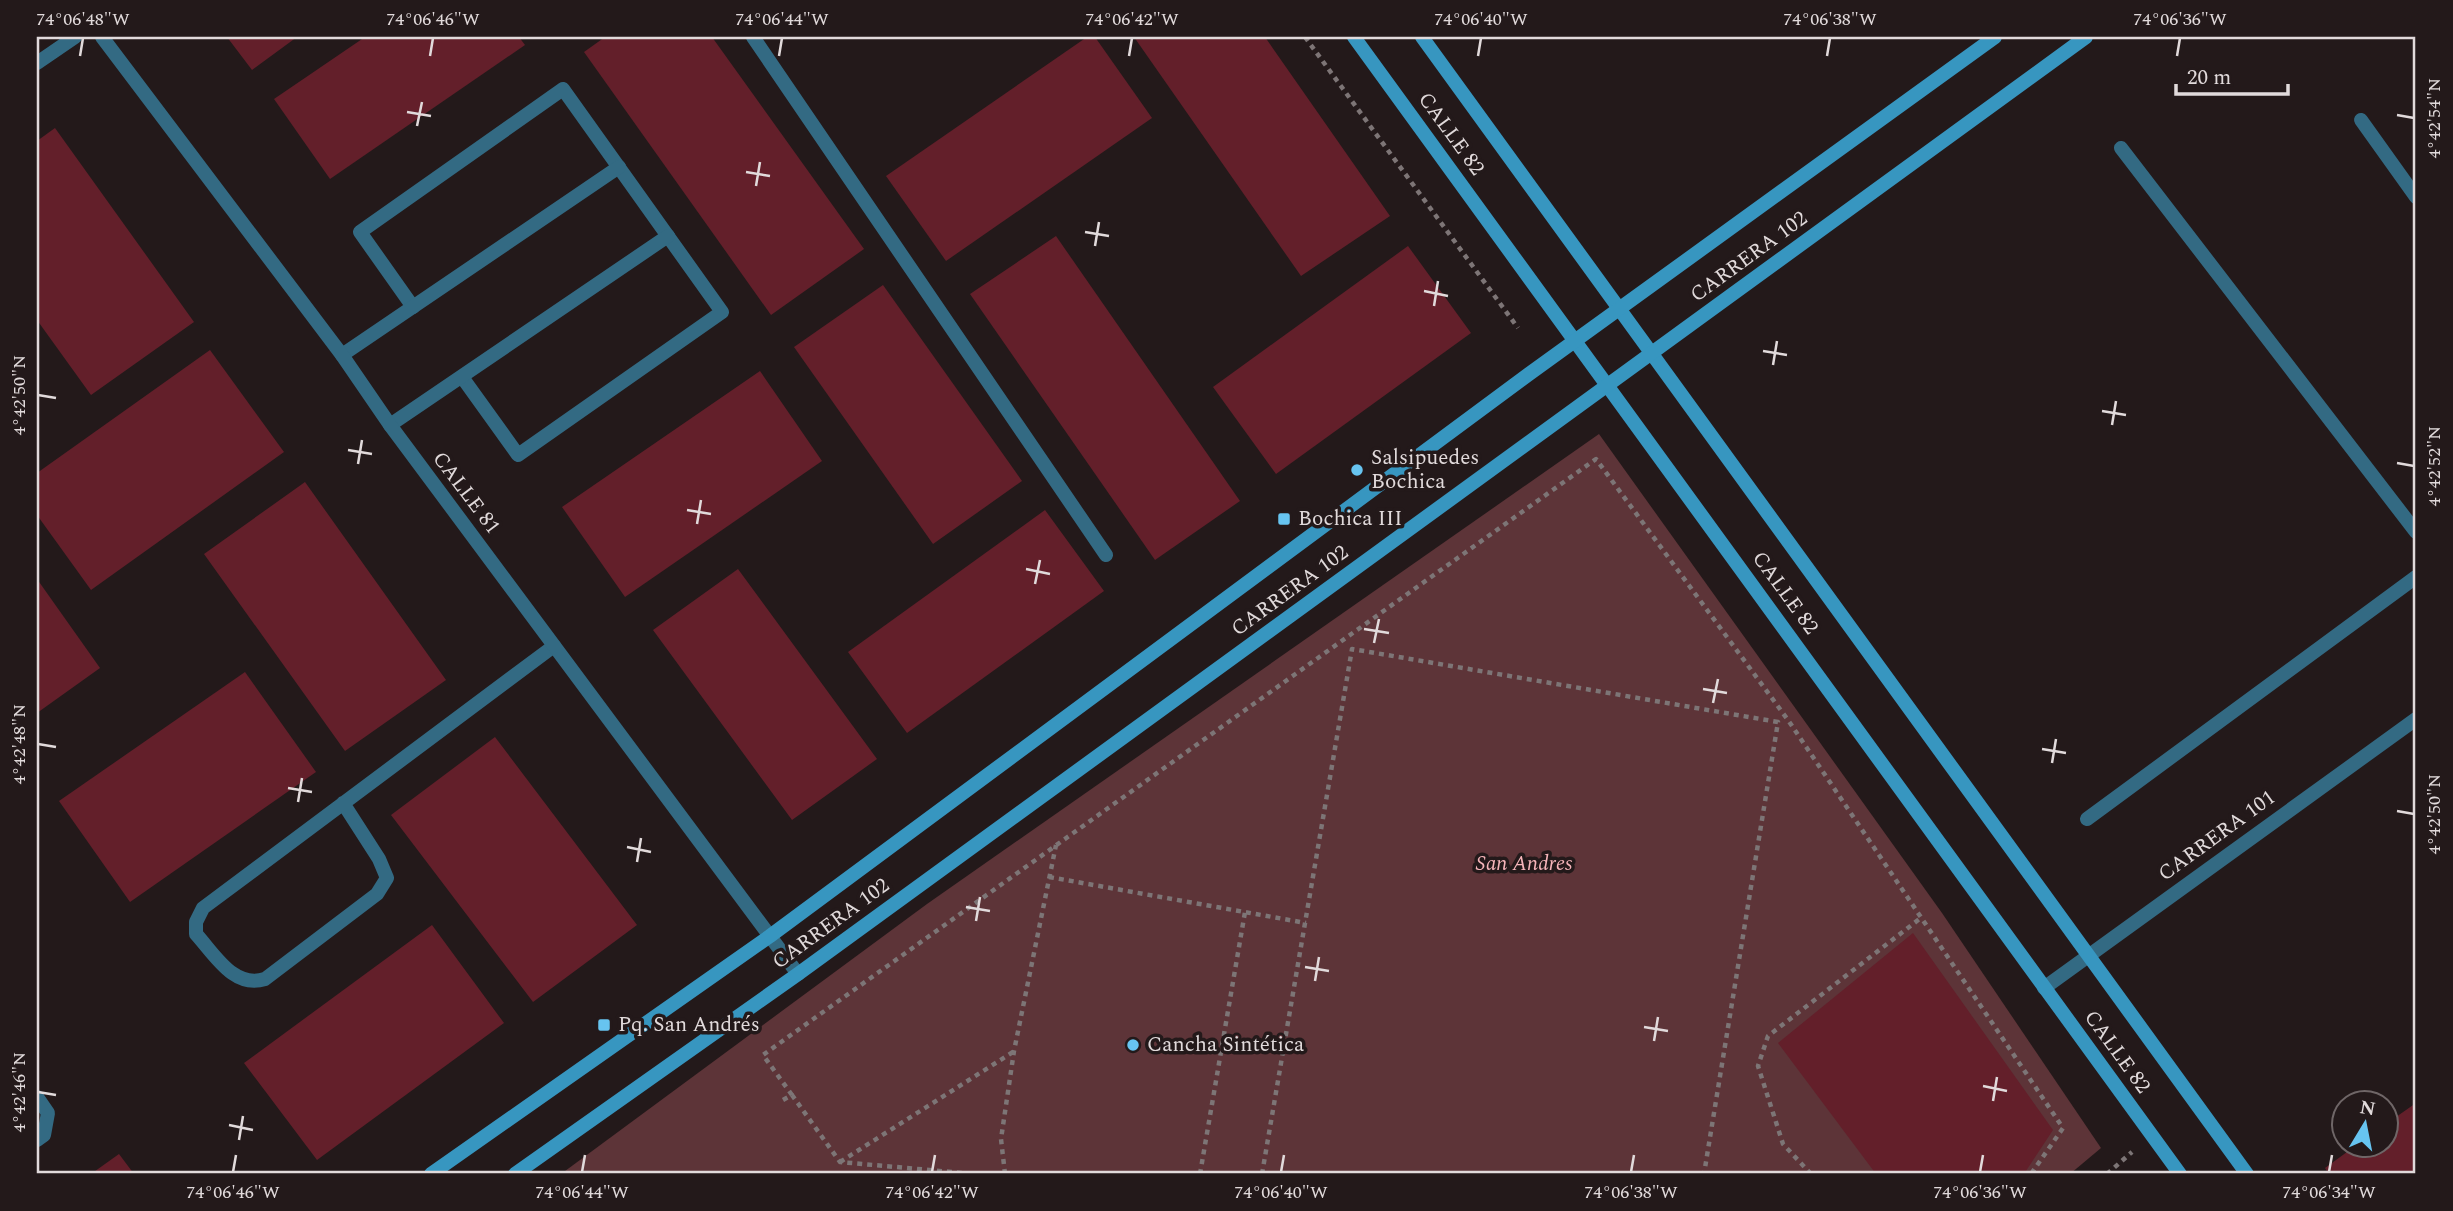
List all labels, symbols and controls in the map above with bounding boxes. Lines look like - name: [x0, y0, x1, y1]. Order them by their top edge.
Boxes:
- text: 74°06'48"W: [36, 6, 130, 33]
- text: 74°06'46"W: [386, 6, 480, 33]
- text: 74°06'44"W: [735, 6, 829, 33]
- text: 74°06'42"W: [1085, 6, 1179, 33]
- text: 74°06'40"W: [1434, 6, 1528, 33]
- text: 74°06'38"W: [1783, 6, 1877, 33]
- text: 74°06'36"W: [2133, 6, 2227, 33]
- scale bar: [2176, 52, 2288, 96]
- text: 20 m: [2187, 62, 2231, 94]
- text: 4°42'54"N: [2421, 78, 2448, 158]
- street label: CALLE 82: [1410, 85, 1492, 183]
- street label: CARRERA 102: [1684, 203, 1814, 311]
- text: 4°42'50"N: [6, 355, 33, 435]
- text: 4°42'52"N: [2421, 426, 2448, 506]
- place label: Salsipuedes Bochica: [1371, 442, 1479, 498]
- street label: CALLE 81: [424, 445, 508, 541]
- marker: Salsipuedes Bochica: [1349, 462, 1365, 478]
- place label: Bochica III: [1298, 503, 1402, 535]
- marker: Bochica III: [1276, 511, 1292, 527]
- street label: CARRERA 102: [1225, 537, 1355, 645]
- street label: CALLE 82: [1744, 544, 1826, 642]
- text: 4°42'48"N: [6, 704, 33, 784]
- text: 4°42'50"N: [2421, 774, 2448, 854]
- street label: CARRERA 101: [2152, 782, 2282, 890]
- park label: San Andres: [1476, 848, 1573, 880]
- street label: CARRERA 102: [766, 870, 896, 978]
- street label: CALLE 82: [2076, 1003, 2158, 1101]
- place label: Pq. San Andrés: [618, 1009, 760, 1041]
- marker: Pq. San Andrés: [596, 1017, 612, 1033]
- place label: Cancha Sintética: [1147, 1029, 1305, 1061]
- marker: Cancha Sintética: [1125, 1037, 1141, 1053]
- text: 4°42'46"N: [6, 1052, 33, 1132]
- north arrow: [2330, 1088, 2400, 1158]
- text: N: [2358, 1093, 2378, 1124]
- text: 74°06'46"W: [186, 1179, 280, 1206]
- text: 74°06'44"W: [535, 1179, 629, 1206]
- text: 74°06'42"W: [885, 1179, 979, 1206]
- text: 74°06'40"W: [1234, 1179, 1328, 1206]
- text: 74°06'38"W: [1584, 1179, 1678, 1206]
- text: 74°06'36"W: [1933, 1179, 2027, 1206]
- text: 74°06'34"W: [2282, 1179, 2376, 1206]

